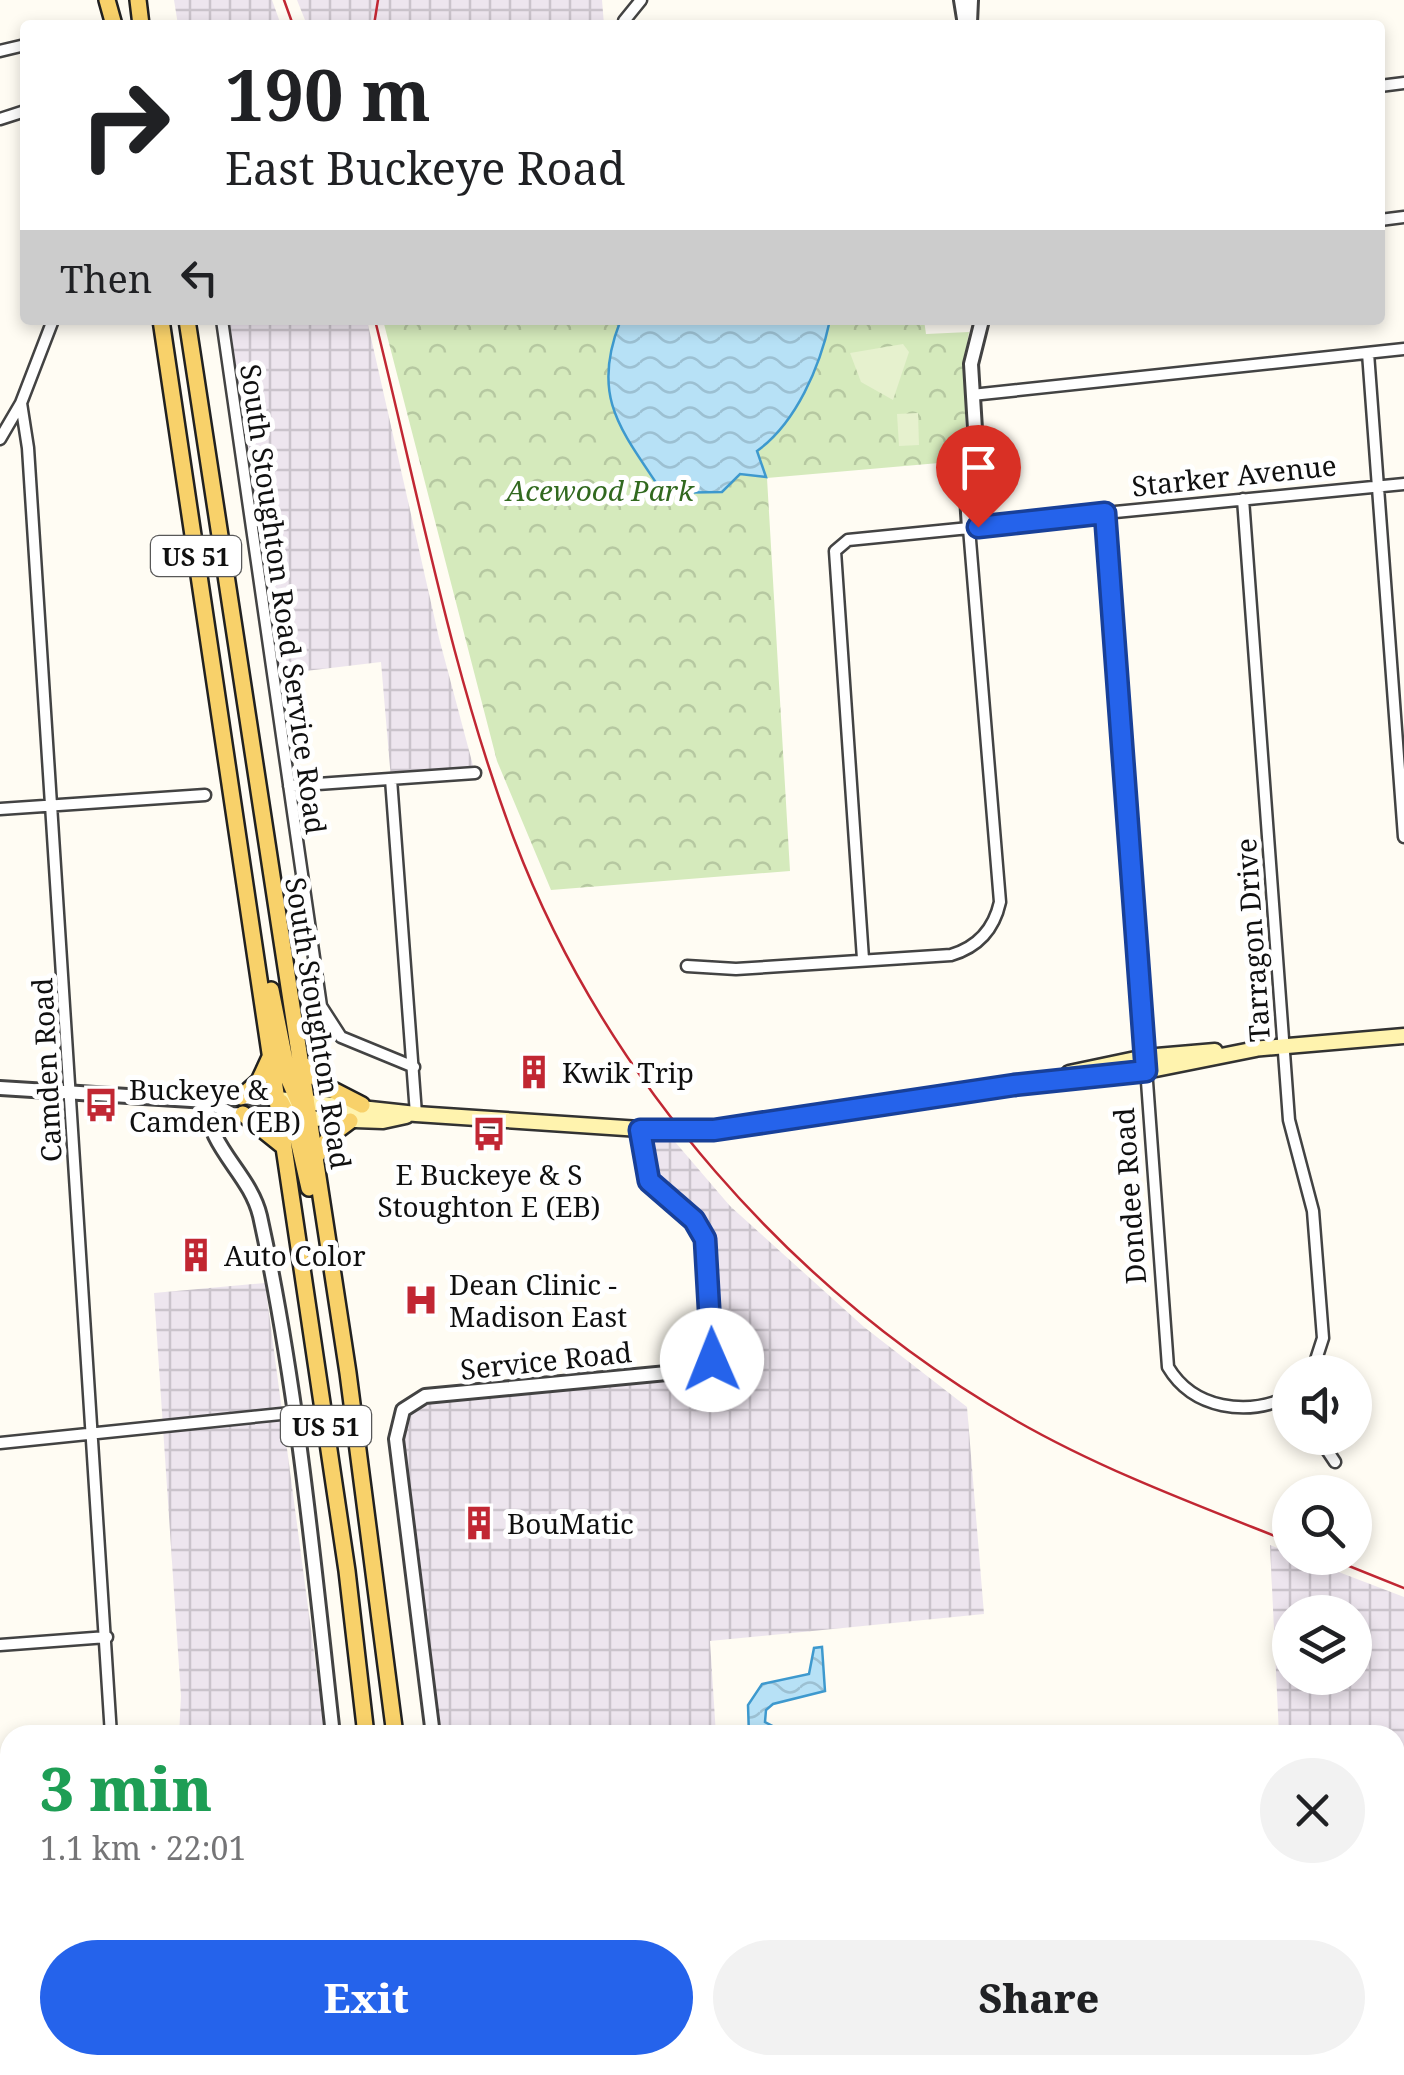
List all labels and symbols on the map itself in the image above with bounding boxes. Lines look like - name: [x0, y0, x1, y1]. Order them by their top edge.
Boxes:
- street label: South Stoughton Road Service Road: [232, 362, 336, 836]
- pin: [936, 425, 1021, 528]
- street label: Starker Avenue: [1130, 445, 1338, 505]
- park label: Acewood Park: [504, 471, 695, 509]
- road number: US 51: [151, 536, 241, 576]
- street label: Tarragon Drive: [1226, 837, 1278, 1043]
- street label: South Stoughton Road: [277, 874, 361, 1172]
- street label: Camden Road: [22, 977, 70, 1163]
- building icon: Kwik Trip: [515, 1053, 553, 1091]
- place label: Kwik Trip: [562, 1053, 694, 1091]
- place label: Buckeye & Camden (EB): [129, 1070, 301, 1140]
- bus stop icon: Buckeye & Camden (EB): [82, 1086, 120, 1124]
- street label: Dondee Road: [1104, 1107, 1154, 1285]
- bus stop icon: E Buckeye & S Stoughton E (EB): [470, 1115, 508, 1153]
- place label: E Buckeye & S Stoughton E (EB): [377, 1155, 601, 1225]
- building icon: Auto Color: [177, 1236, 215, 1274]
- place label: Auto Color: [224, 1236, 366, 1274]
- place label: Dean Clinic - Madison East: [449, 1265, 627, 1335]
- hospital icon: Dean Clinic - Madison East: [402, 1281, 440, 1319]
- position arrow: [660, 1308, 764, 1412]
- street label: Service Road: [458, 1332, 634, 1388]
- road number: US 51: [281, 1406, 371, 1446]
- building icon: BouMatic: [460, 1504, 498, 1542]
- place label: BouMatic: [507, 1504, 634, 1542]

